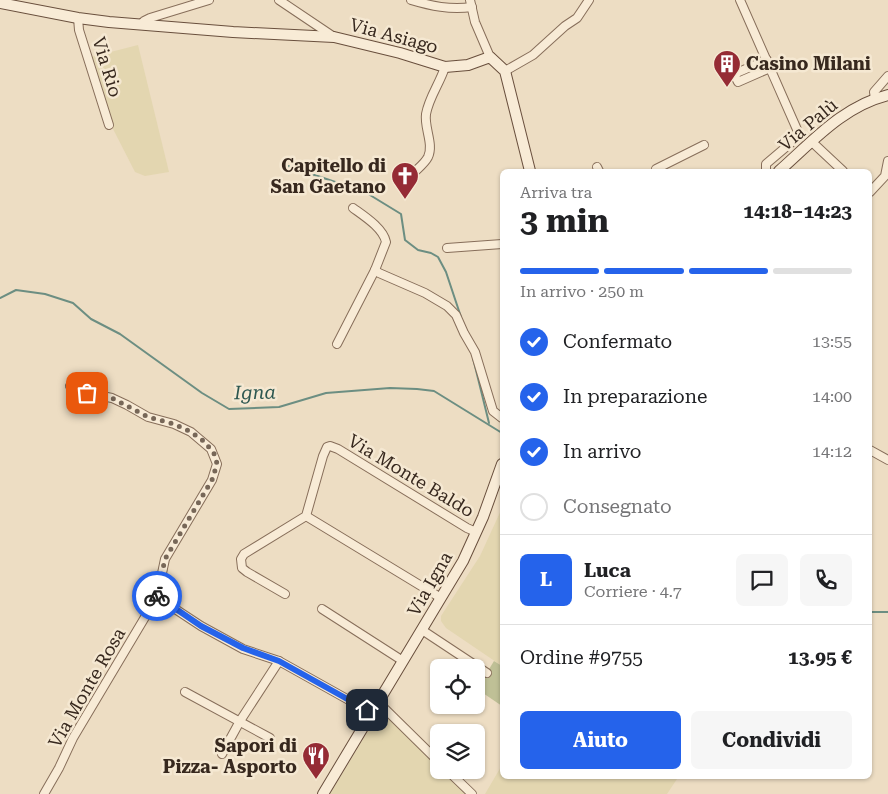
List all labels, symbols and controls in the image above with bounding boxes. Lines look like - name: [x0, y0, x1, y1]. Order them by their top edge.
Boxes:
- street label: Via Asiago: [348, 14, 440, 57]
- street label: Via Rio: [88, 34, 127, 100]
- building icon: Casino Milani: [712, 49, 742, 88]
- place label: Casino Milani: [746, 53, 871, 74]
- street label: Via Palù: [774, 94, 841, 155]
- place label: Capitello di San Gaetano: [271, 155, 386, 197]
- church icon: Capitello di San Gaetano: [390, 161, 420, 200]
- text: Arriva tra: [520, 183, 592, 202]
- text: 14:18–14:23: [743, 200, 852, 223]
- text: 3 min: [520, 202, 609, 240]
- text: In arrivo · 250 m: [520, 282, 644, 301]
- icon: check: [520, 328, 548, 356]
- text: Confermato: [563, 330, 672, 353]
- text: 13:55: [812, 332, 852, 351]
- pin: [66, 372, 108, 414]
- icon: bag: [73, 379, 101, 407]
- water label: Igna: [233, 381, 276, 404]
- icon: check: [520, 383, 548, 411]
- text: In preparazione: [563, 385, 707, 408]
- text: 14:00: [812, 387, 852, 406]
- street label: Via Monte Baldo: [345, 430, 478, 521]
- icon: check: [520, 438, 548, 466]
- text: In arrivo: [563, 440, 641, 463]
- text: 14:12: [812, 442, 852, 461]
- text: Consegnato: [563, 495, 672, 518]
- street label: Via Igna: [403, 548, 457, 620]
- button: chat: [736, 554, 788, 606]
- button: phone: [800, 554, 852, 606]
- text: Luca: [584, 559, 631, 582]
- text: L: [540, 568, 552, 591]
- courier: [132, 571, 182, 621]
- icon: bike: [143, 582, 171, 610]
- text: Corriere · 4.7: [584, 582, 682, 601]
- street label: Via Monte Rosa: [44, 624, 129, 751]
- text: Ordine #9755: [520, 646, 643, 669]
- text: 13.95 €: [788, 646, 852, 669]
- map controls: [430, 659, 485, 779]
- button: locate: [430, 659, 485, 714]
- pin: [346, 689, 388, 731]
- icon: home: [353, 696, 381, 724]
- button: Aiuto: [520, 711, 681, 769]
- button: Condividi: [691, 711, 852, 769]
- button: layers: [430, 724, 485, 779]
- place label: Sapori di Pizza- Asporto: [163, 735, 297, 777]
- restaurant icon: Sapori di Pizza- Asporto: [301, 741, 331, 780]

